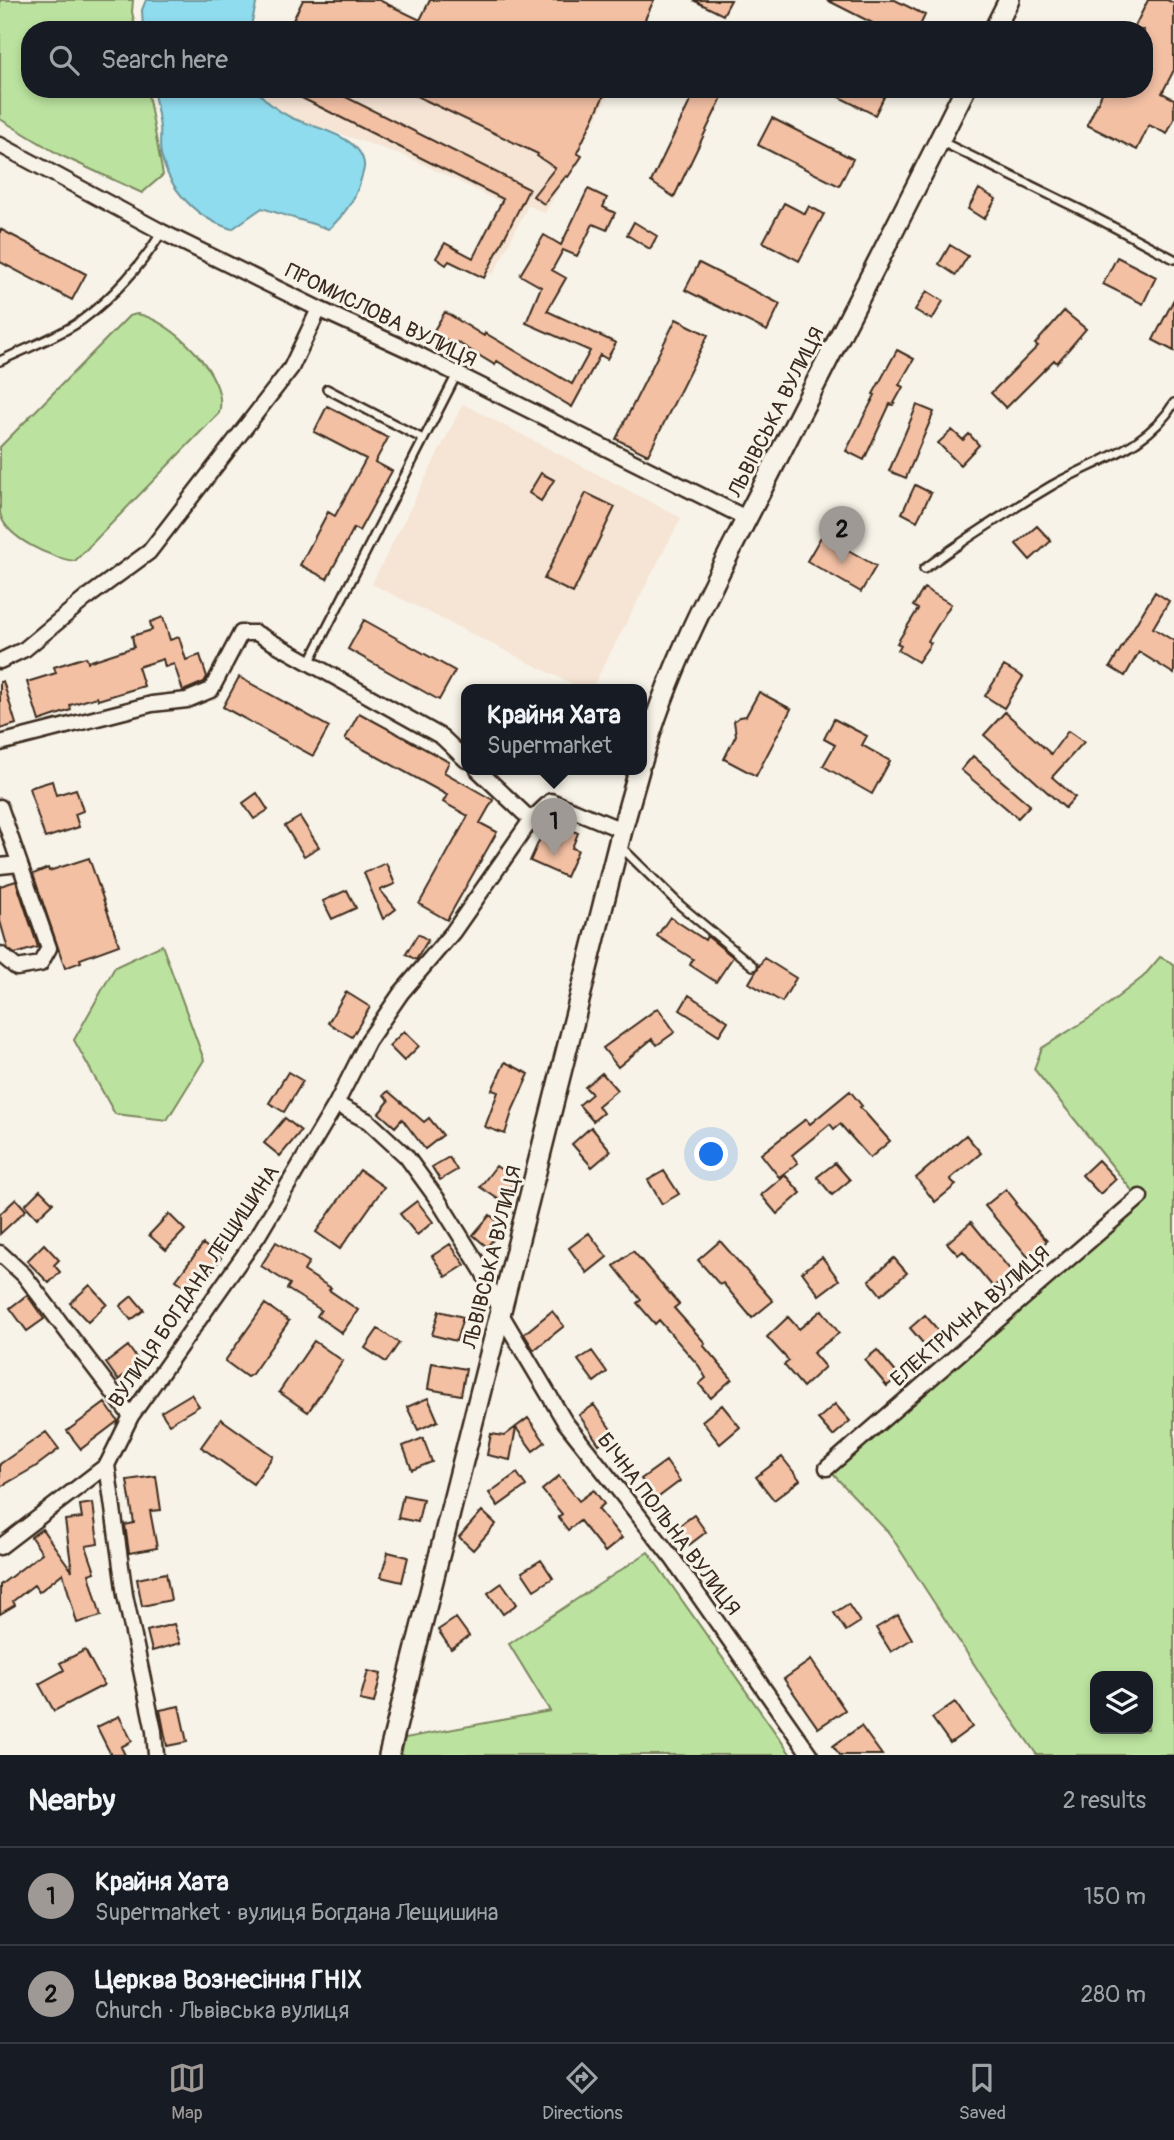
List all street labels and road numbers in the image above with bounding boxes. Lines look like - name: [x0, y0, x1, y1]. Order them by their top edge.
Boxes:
- street label: ПРОМИСЛОВА ВУЛИЦЯ: [281, 257, 481, 374]
- street label: ЛЬВІВСЬКА ВУЛИЦЯ: [721, 323, 831, 503]
- street label: ВУЛИЦЯ БОГДАНА ЛЕЩИШИНА: [103, 1160, 286, 1413]
- street label: ЛЬВІВСЬКА ВУЛИЦЯ: [456, 1163, 528, 1352]
- street label: ЕЛЕКТРИЧНА ВУЛИЦЯ: [885, 1240, 1055, 1393]
- street label: БІЧНА ПОЛЬНА ВУЛИЦЯ: [591, 1428, 746, 1621]

